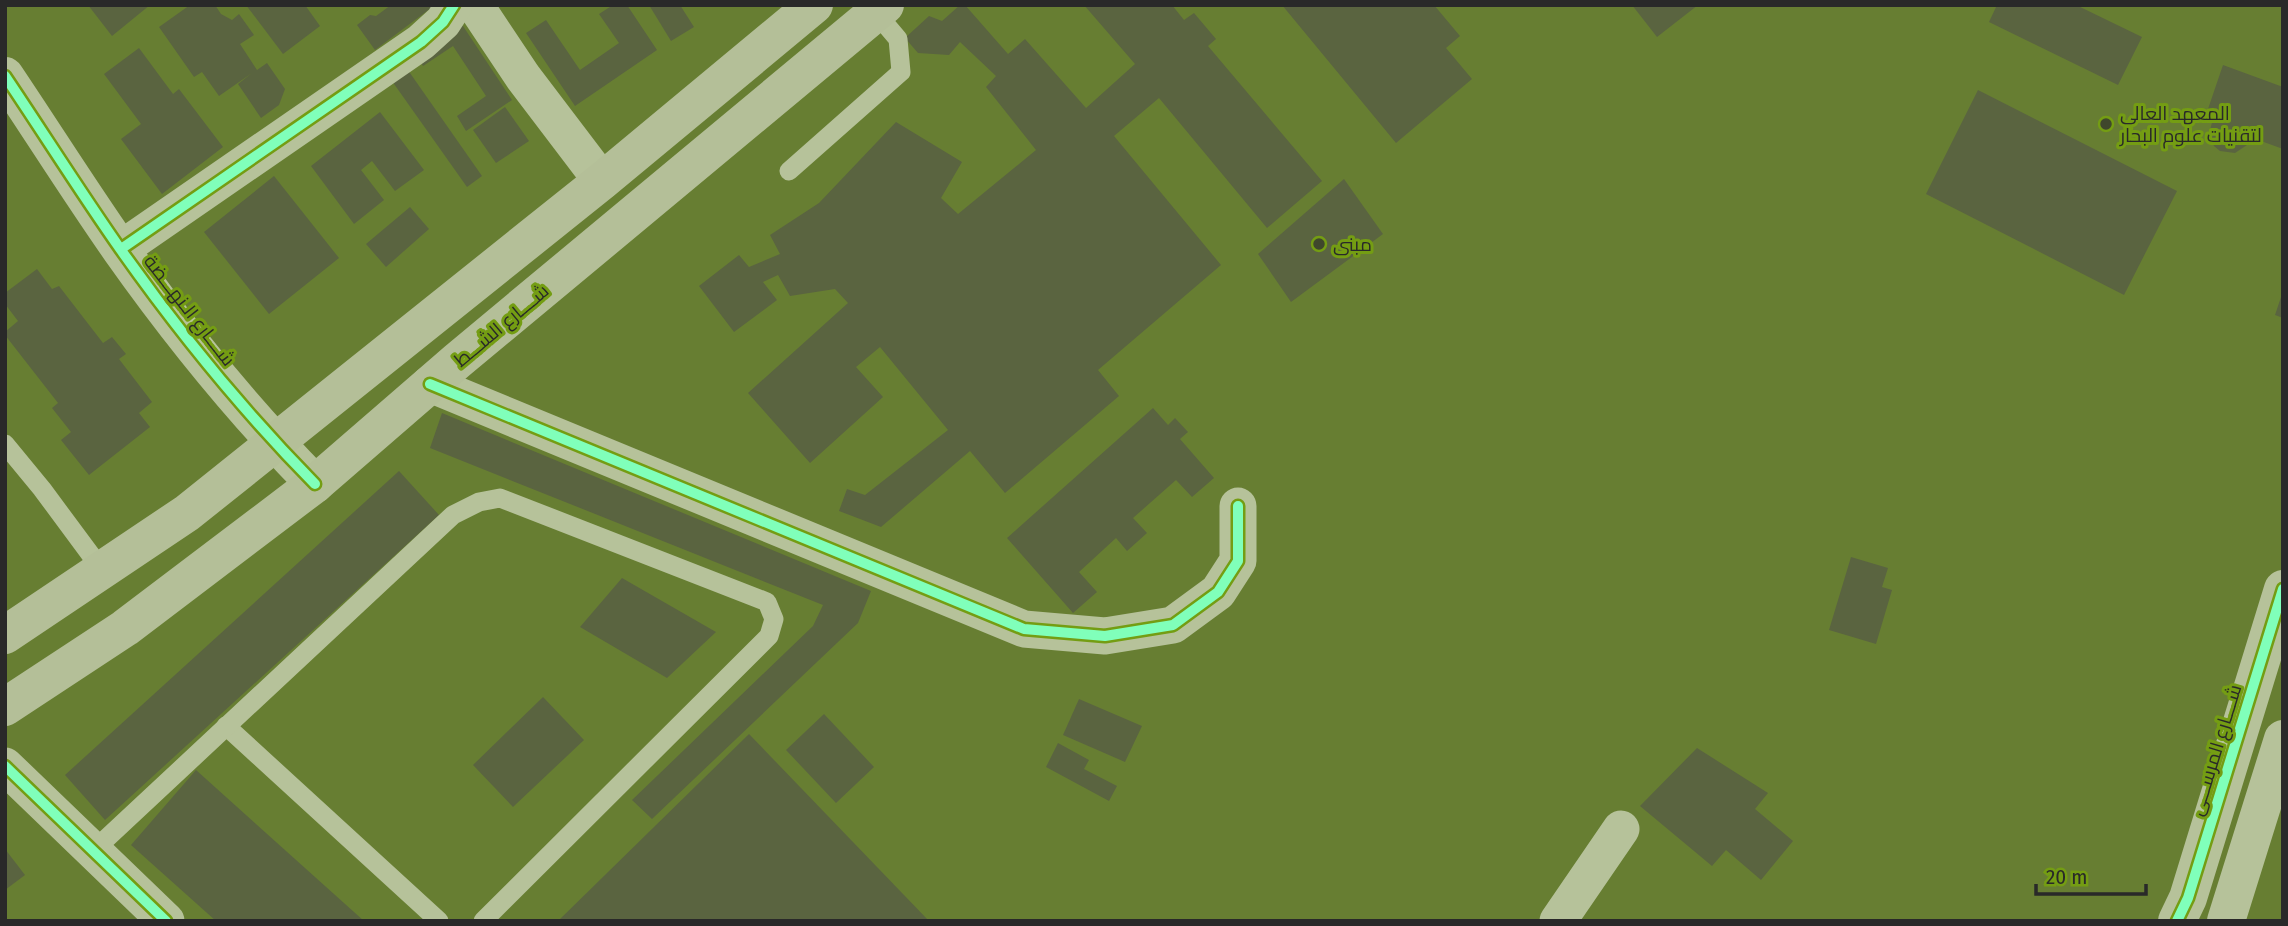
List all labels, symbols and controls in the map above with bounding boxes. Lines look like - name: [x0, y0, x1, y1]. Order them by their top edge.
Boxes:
- place label: المعهد العالي لتقنيات علوم البحار: [2119, 102, 2262, 149]
- marker: المعهد العالي لتقنيات علوم البحار: [2098, 116, 2114, 132]
- place label: مبنى: [1333, 233, 1372, 256]
- marker: مبنى: [1311, 236, 1327, 252]
- street label: شــــارع الـنهـــضة: [137, 250, 240, 372]
- street label: شــــارع الشـــط: [449, 279, 555, 373]
- street label: شــــارع المرســـى: [2185, 682, 2248, 819]
- scale bar: [2036, 852, 2146, 896]
- text: 20 m: [2046, 864, 2087, 890]

